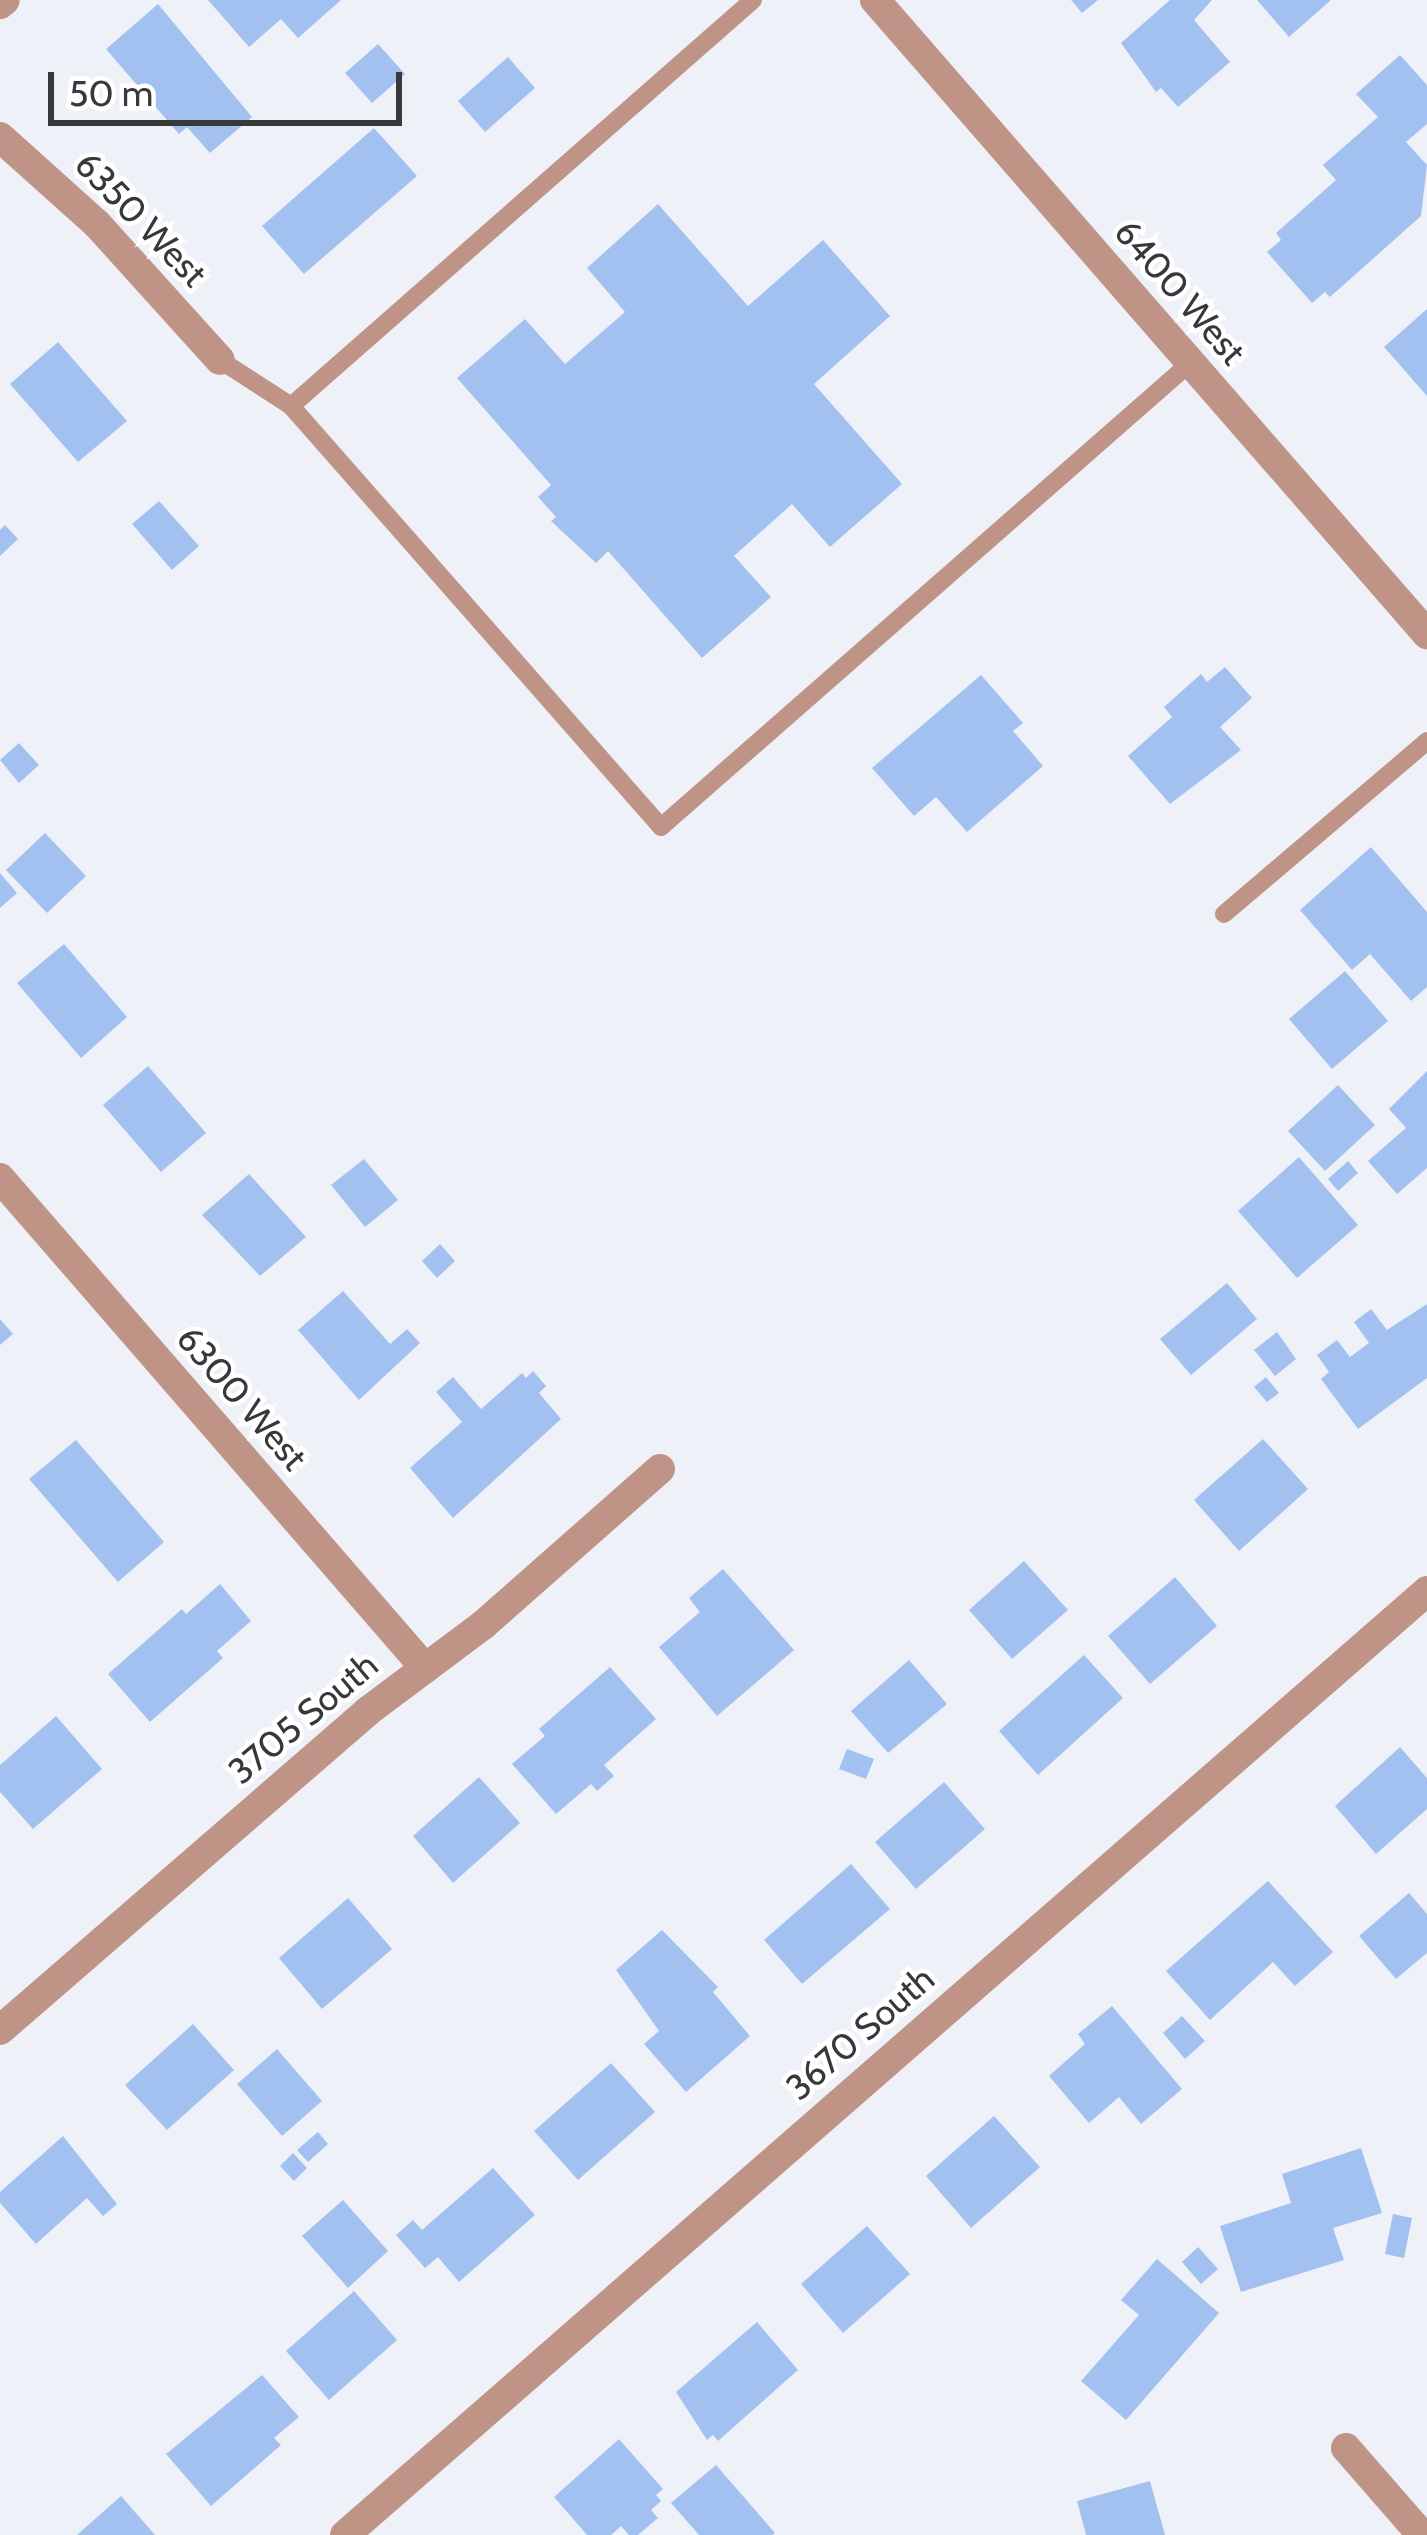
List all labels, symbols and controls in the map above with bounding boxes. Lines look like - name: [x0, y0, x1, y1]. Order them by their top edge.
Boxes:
- scale bar: [54, 48, 408, 122]
- text: 50 m: [69, 71, 153, 115]
- street label: 6350 West: [66, 143, 216, 295]
- street label: 6400 West: [1105, 211, 1255, 373]
- street label: 6300 West: [168, 1317, 316, 1479]
- street label: 3705 South: [220, 1643, 386, 1793]
- street label: 3670 South: [777, 1957, 943, 2109]

